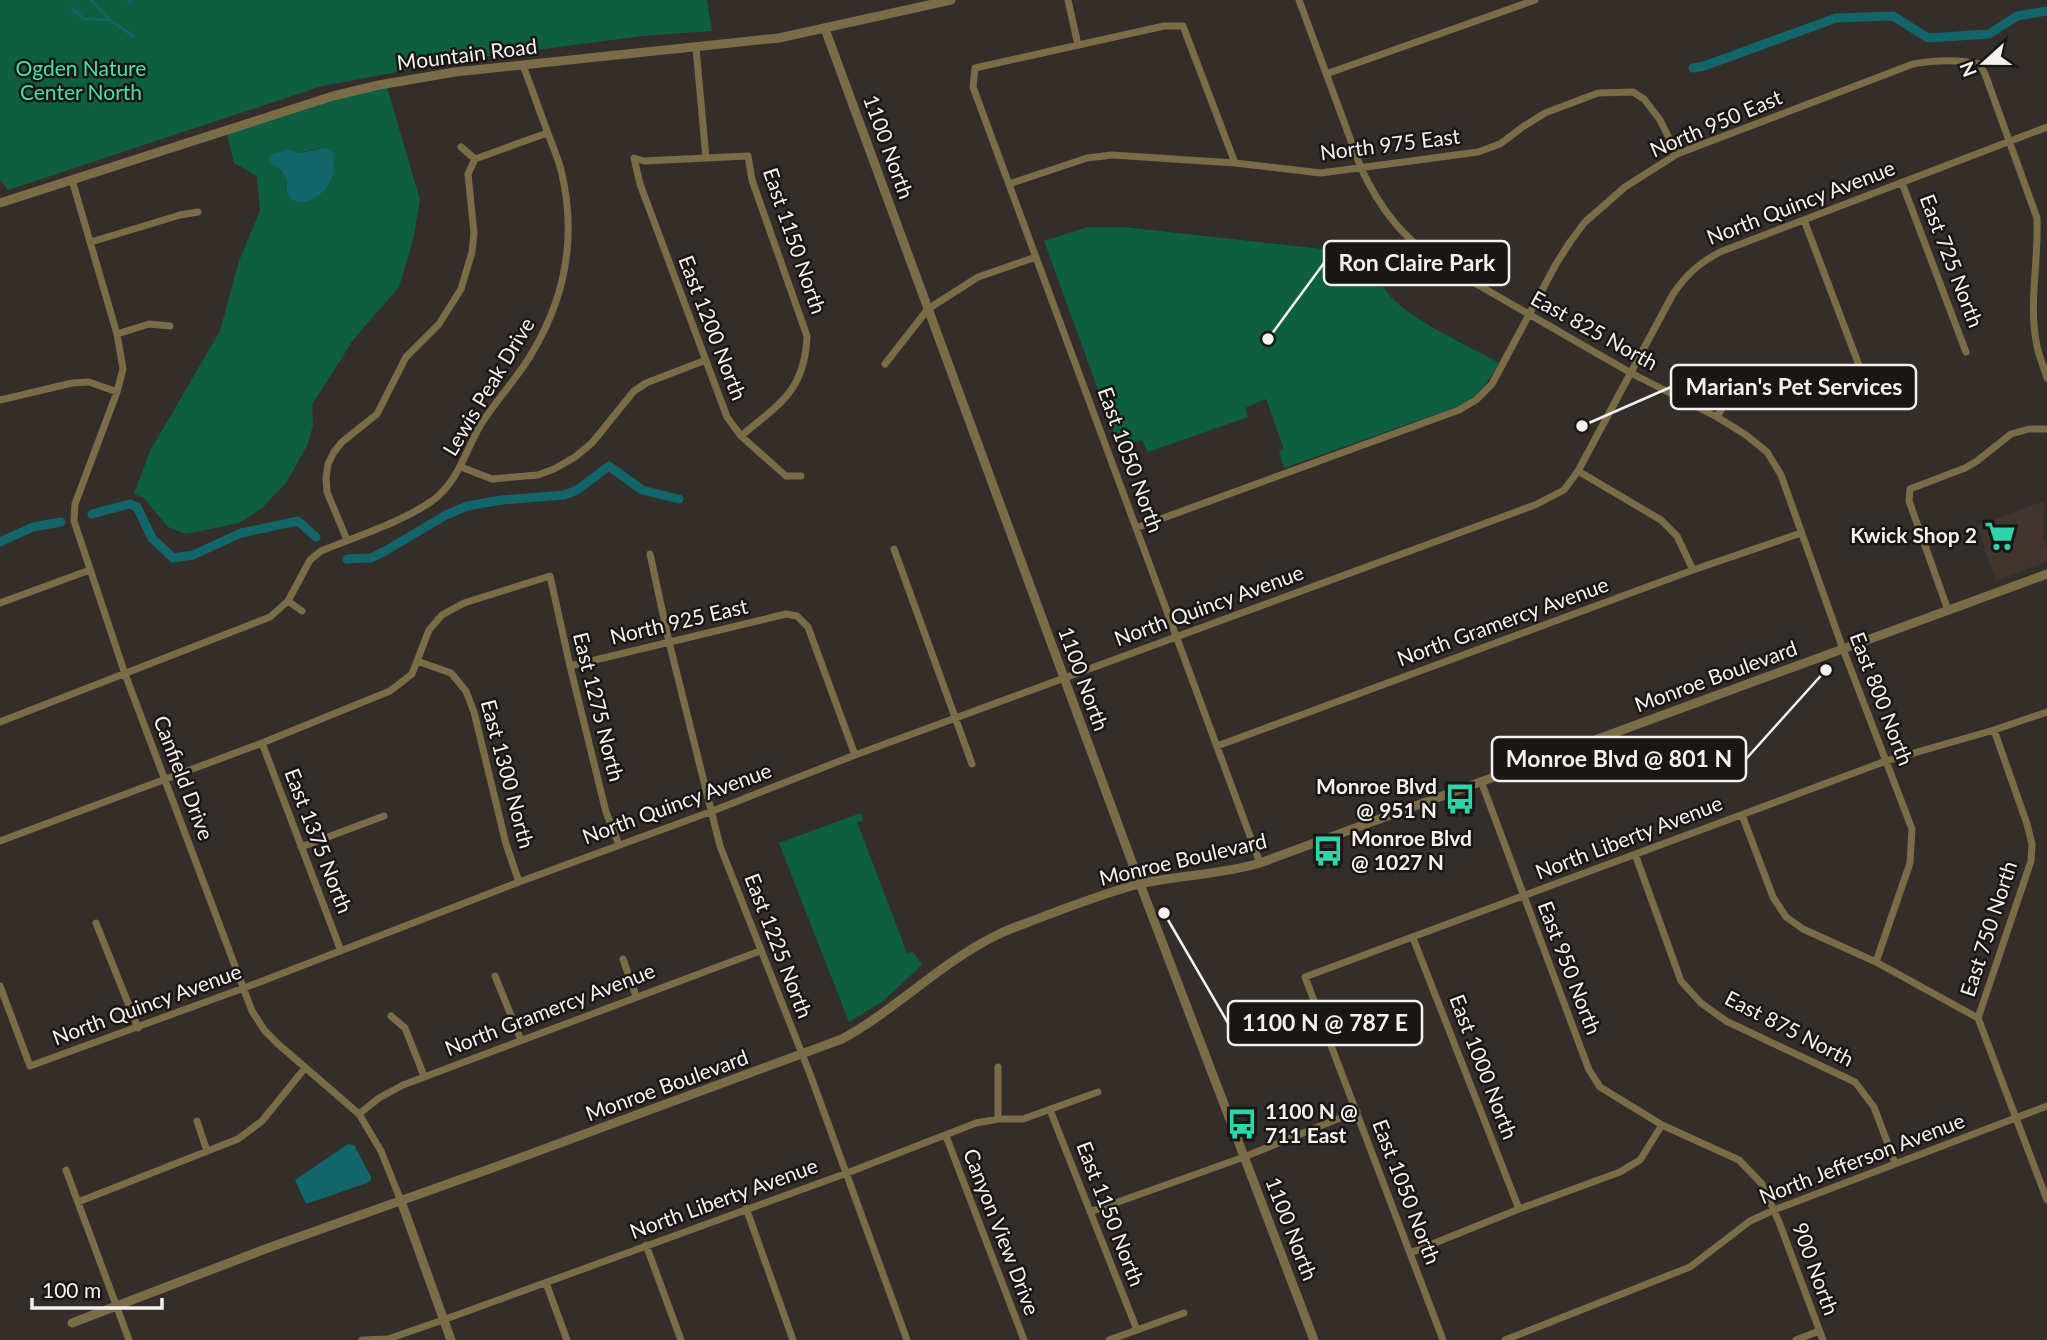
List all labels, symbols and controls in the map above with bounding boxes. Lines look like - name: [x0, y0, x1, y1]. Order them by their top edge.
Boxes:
- north arrow: [1949, 28, 2019, 98]
- street label: Mountain Road: [395, 33, 538, 75]
- park label: Ogden Nature Center North: [16, 55, 146, 104]
- text: N: [1954, 58, 1981, 80]
- street label: North 950 East: [1646, 83, 1786, 162]
- street label: 1100 North: [859, 91, 920, 202]
- street label: North 975 East: [1318, 122, 1462, 165]
- street label: North Quincy Avenue: [1703, 154, 1898, 249]
- street label: East 1150 North: [759, 164, 832, 317]
- street label: East 725 North: [1915, 190, 1989, 331]
- callout: Ron Claire Park: [1324, 241, 1509, 285]
- text: Ron Claire Park: [1339, 248, 1496, 276]
- street label: East 1200 North: [674, 252, 752, 403]
- street label: East 825 North: [1527, 285, 1662, 375]
- street label: Lewis Peak Drive: [437, 313, 539, 460]
- callout: Marian's Pet Services: [1671, 365, 1916, 409]
- text: Marian's Pet Services: [1686, 372, 1902, 400]
- street label: East 1050 North: [1093, 383, 1169, 536]
- supermarket icon: Kwick Shop 2: [1983, 519, 2017, 553]
- place label: Kwick Shop 2: [1850, 522, 1977, 547]
- street label: North Quincy Avenue: [1110, 559, 1307, 650]
- street label: North Gramercy Avenue: [1393, 571, 1612, 670]
- street label: North 925 East: [607, 592, 751, 649]
- street label: 1100 North: [1054, 623, 1115, 734]
- street label: East 800 North: [1845, 628, 1919, 769]
- street label: East 1275 North: [569, 629, 630, 784]
- street label: Monroe Boulevard: [1631, 635, 1800, 717]
- street label: East 1300 North: [477, 696, 540, 851]
- street label: Canfield Drive: [149, 712, 220, 843]
- callout: Monroe Blvd @ 801 N: [1492, 737, 1746, 781]
- text: Monroe Blvd @ 801 N: [1506, 744, 1732, 772]
- street label: North Quincy Avenue: [578, 757, 775, 848]
- street label: East 1375 North: [280, 765, 358, 916]
- place label: Monroe Blvd @ 951 N: [1316, 773, 1437, 822]
- bus stop icon: Monroe Blvd @ 951 N: [1443, 782, 1477, 816]
- street label: North Liberty Avenue: [1531, 789, 1725, 884]
- place label: Monroe Blvd @ 1027 N: [1351, 825, 1472, 874]
- street label: Monroe Boulevard: [1096, 827, 1269, 890]
- bus stop icon: Monroe Blvd @ 1027 N: [1311, 834, 1345, 868]
- street label: East 750 North: [1954, 858, 2021, 999]
- street label: East 1225 North: [740, 870, 818, 1021]
- street label: East 950 North: [1533, 897, 1607, 1038]
- street label: North Gramercy Avenue: [441, 957, 658, 1060]
- street label: North Quincy Avenue: [48, 958, 245, 1049]
- street label: East 875 North: [1721, 985, 1858, 1071]
- street label: East 1000 North: [1445, 991, 1523, 1142]
- callout: 1100 N @ 787 E: [1228, 1001, 1422, 1045]
- text: 1100 N @ 787 E: [1242, 1008, 1408, 1036]
- street label: Monroe Boulevard: [582, 1044, 751, 1126]
- place label: 1100 N @ 711 East: [1265, 1098, 1358, 1147]
- bus stop icon: 1100 N @ 711 East: [1225, 1107, 1259, 1141]
- street label: North Jefferson Avenue: [1755, 1107, 1968, 1208]
- street label: East 1050 North: [1368, 1116, 1446, 1267]
- street label: East 1150 North: [1072, 1138, 1150, 1289]
- street label: Canyon View Drive: [959, 1145, 1046, 1318]
- street label: North Liberty Avenue: [626, 1152, 821, 1243]
- street label: 1100 North: [1261, 1173, 1324, 1284]
- street label: 900 North: [1788, 1219, 1845, 1318]
- scale bar: [32, 1266, 161, 1310]
- text: 100 m: [42, 1277, 101, 1302]

